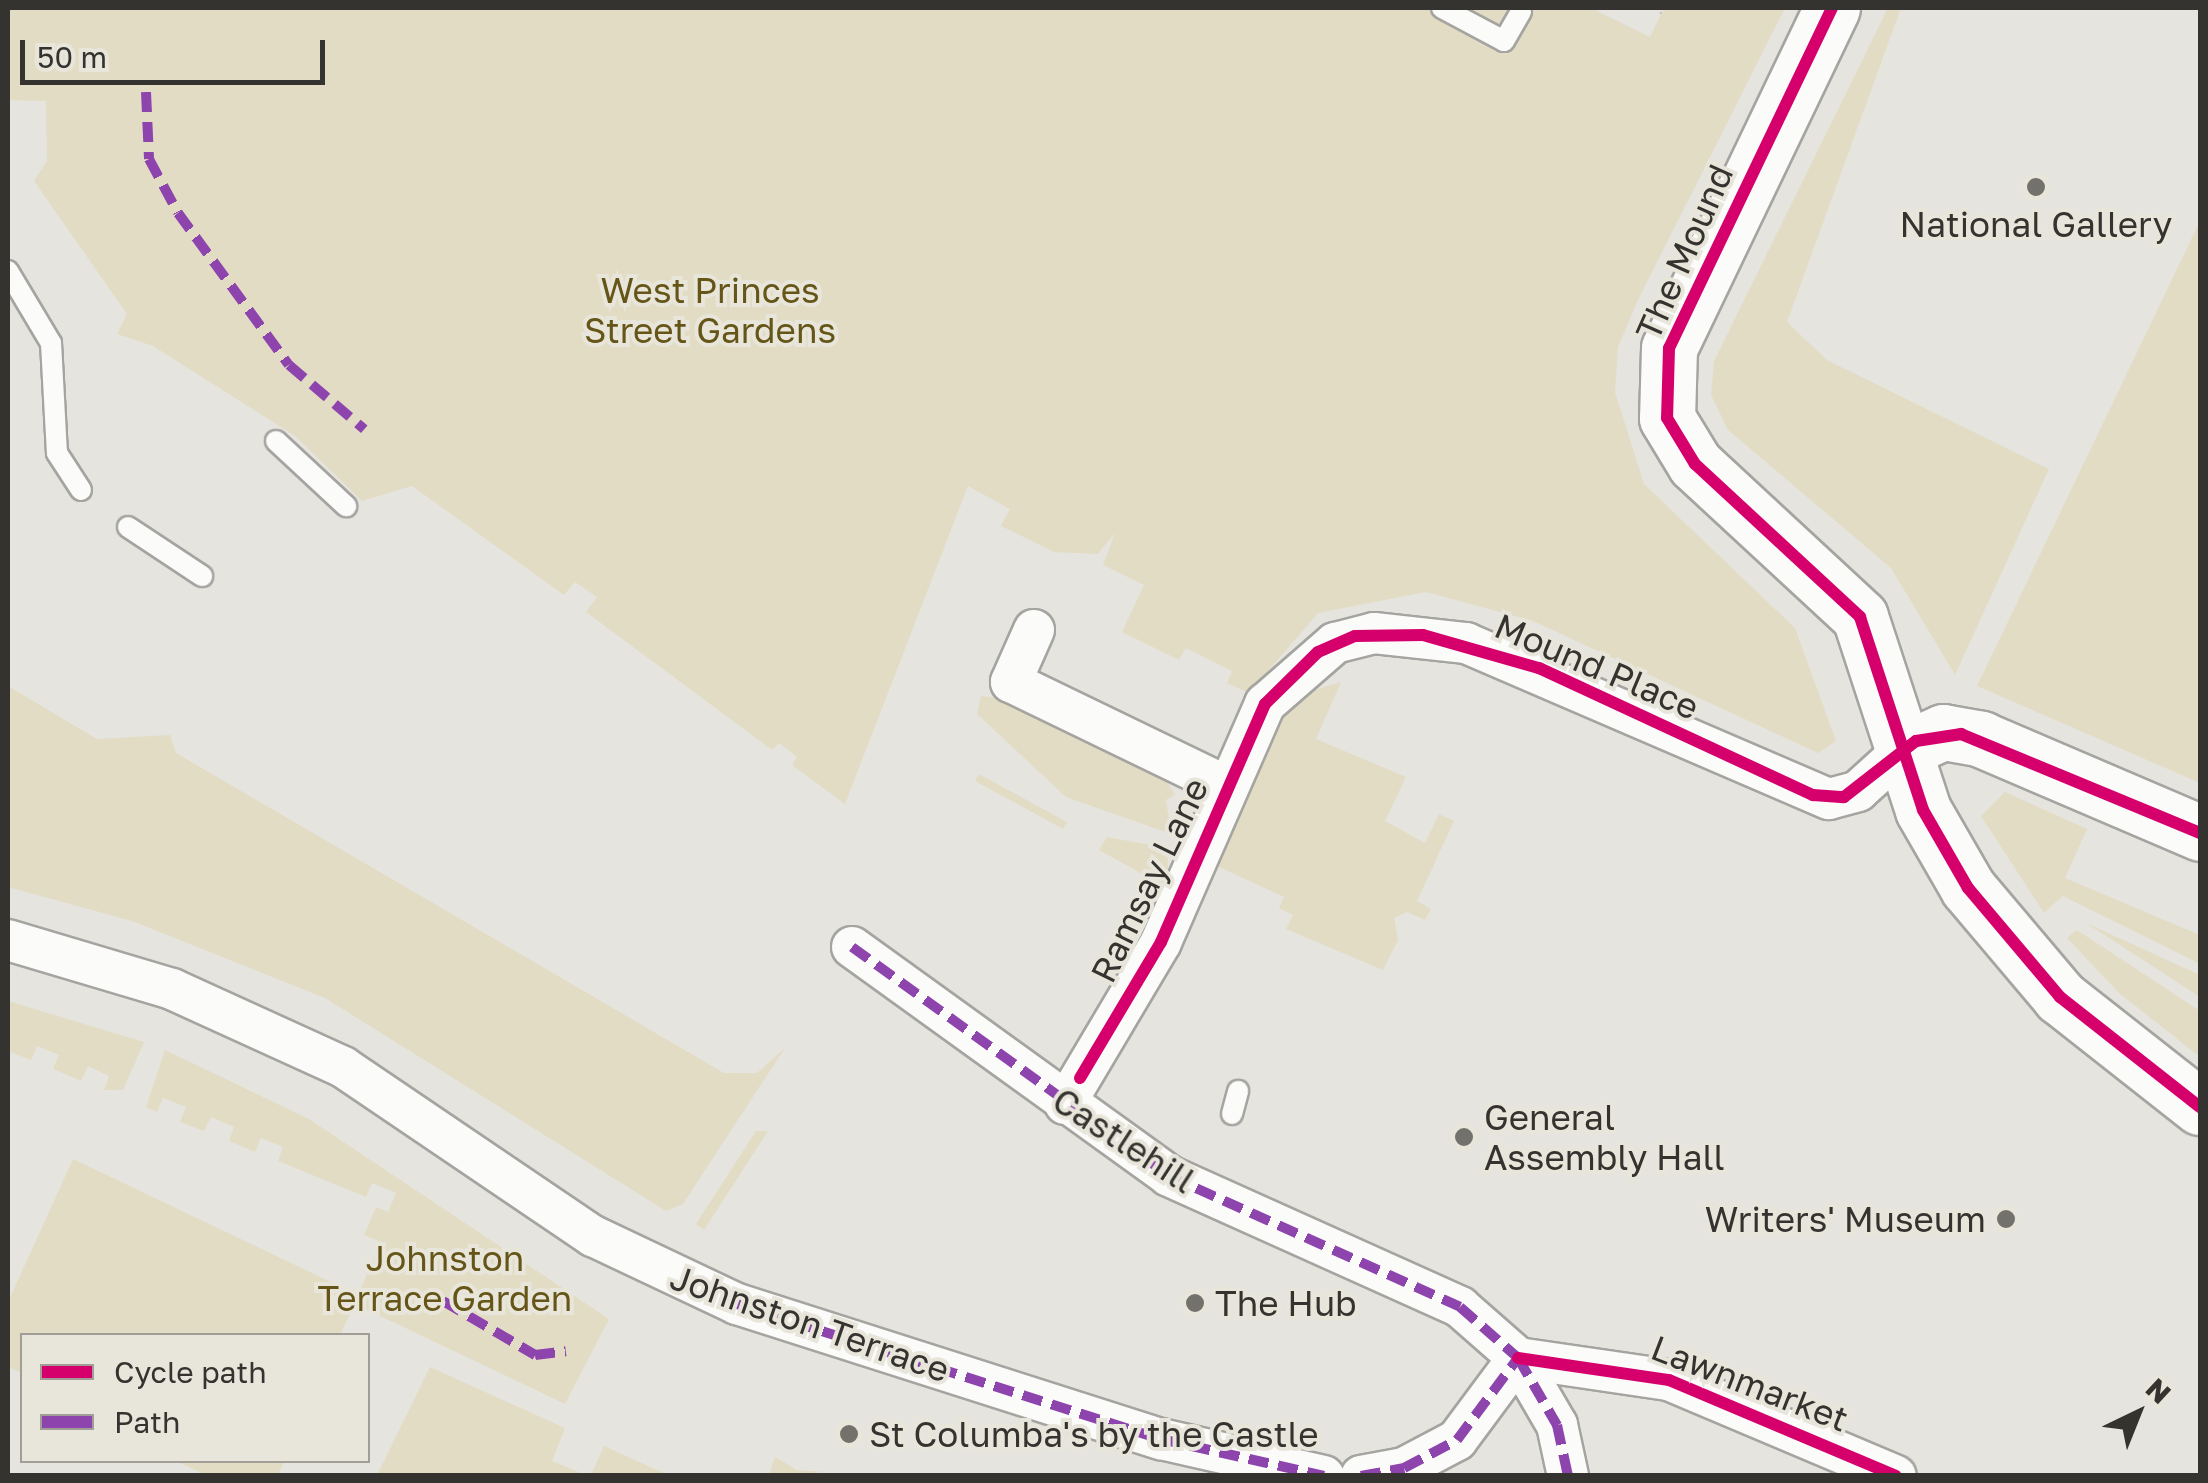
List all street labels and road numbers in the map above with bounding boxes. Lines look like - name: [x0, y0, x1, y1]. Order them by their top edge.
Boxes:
- street label: The Mound: [1627, 158, 1741, 346]
- street label: Mound Place: [1489, 604, 1705, 728]
- street label: Ramsay Lane: [1081, 771, 1217, 989]
- street label: Castlehill: [1045, 1079, 1203, 1201]
- street label: Johnston Terrace: [665, 1256, 955, 1390]
- street label: Lawnmarket: [1646, 1326, 1854, 1440]

